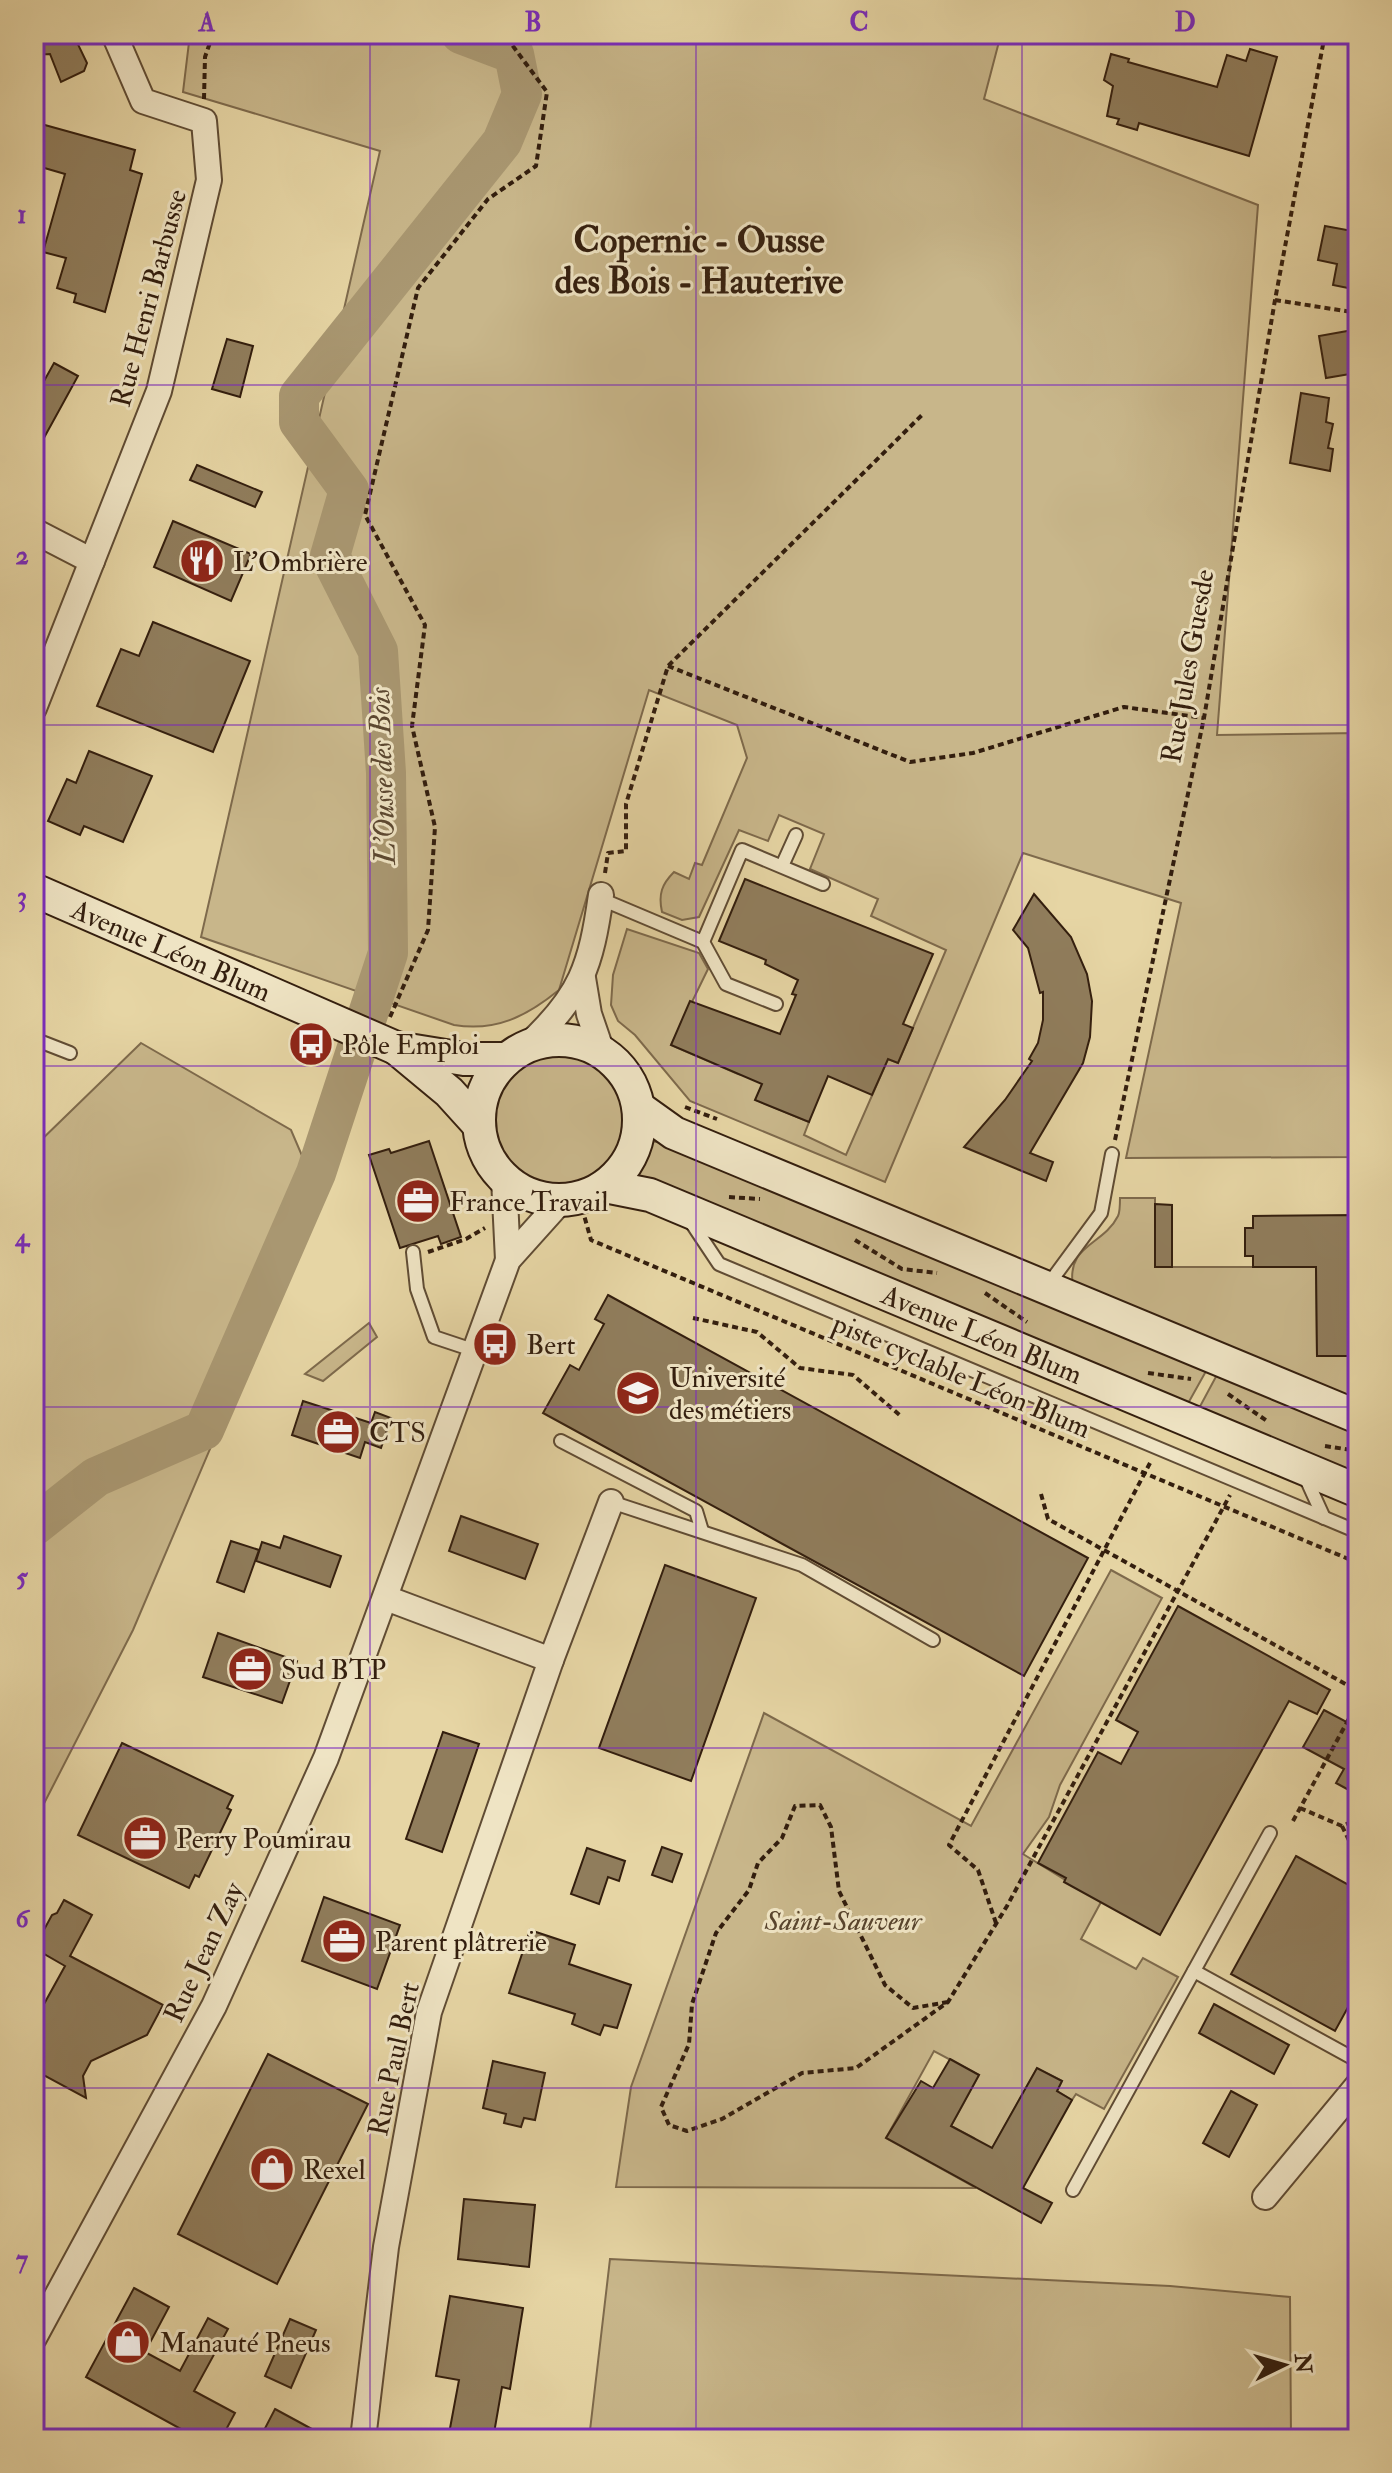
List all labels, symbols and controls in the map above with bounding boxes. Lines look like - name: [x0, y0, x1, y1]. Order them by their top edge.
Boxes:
- text: A: [198, 7, 216, 39]
- text: B: [524, 7, 542, 39]
- text: C: [849, 7, 869, 39]
- text: D: [1174, 7, 1196, 39]
- street label: Rue Henri Barbusse: [104, 186, 195, 411]
- text: 1: [17, 199, 27, 231]
- district label: Copernic - Ousse des Bois - Hauterive: [555, 218, 843, 304]
- restaurant icon: L'Ombrière: [178, 537, 226, 585]
- text: 2: [15, 540, 29, 572]
- place label: L'Ombrière: [233, 545, 368, 580]
- street label: Rue Jules Guesde: [1154, 566, 1223, 766]
- water label: L'Ousse des Bois: [361, 686, 404, 866]
- text: 3: [17, 881, 27, 913]
- street label: Avenue Léon Blum: [65, 892, 276, 1010]
- bus stop icon: Pôle Emploi: [287, 1020, 335, 1068]
- place label: Pôle Emploi: [342, 1028, 479, 1063]
- office icon: France Travail: [394, 1177, 442, 1225]
- place label: France Travail: [449, 1185, 608, 1220]
- text: 4: [14, 1222, 31, 1254]
- street label: Avenue Léon Blum: [875, 1277, 1088, 1393]
- street label: piste cyclable Léon Blum: [826, 1306, 1096, 1447]
- bus stop icon: Bert: [471, 1320, 519, 1368]
- place label: Bert: [526, 1328, 576, 1363]
- place label: Université des métiers: [669, 1361, 791, 1428]
- school or university icon: Université des métiers: [614, 1369, 662, 1417]
- office icon: CTS: [314, 1408, 362, 1456]
- place label: CTS: [369, 1416, 426, 1451]
- text: 5: [16, 1562, 28, 1594]
- office icon: Sud BTP: [226, 1645, 274, 1693]
- place label: Sud BTP: [281, 1653, 386, 1688]
- office icon: Perry Poumirau: [121, 1814, 169, 1862]
- place label: Perry Poumirau: [176, 1822, 352, 1857]
- street label: Rue Jean Zay: [157, 1876, 252, 2028]
- text: 6: [15, 1903, 30, 1935]
- park label: Saint-Sauveur: [764, 1904, 923, 1939]
- office icon: Parent plâtrerie: [320, 1917, 368, 1965]
- place label: Parent plâtrerie: [375, 1925, 547, 1960]
- street label: Rue Paul Bert: [361, 1979, 428, 2139]
- shop icon: Rexel: [248, 2145, 296, 2193]
- place label: Rexel: [303, 2153, 366, 2188]
- text: 7: [16, 2244, 28, 2276]
- shop icon: Manauté Pneus: [104, 2318, 152, 2366]
- north arrow: [1244, 2325, 1324, 2405]
- place label: Manauté Pneus: [159, 2326, 331, 2361]
- text: N: [1288, 2351, 1318, 2375]

